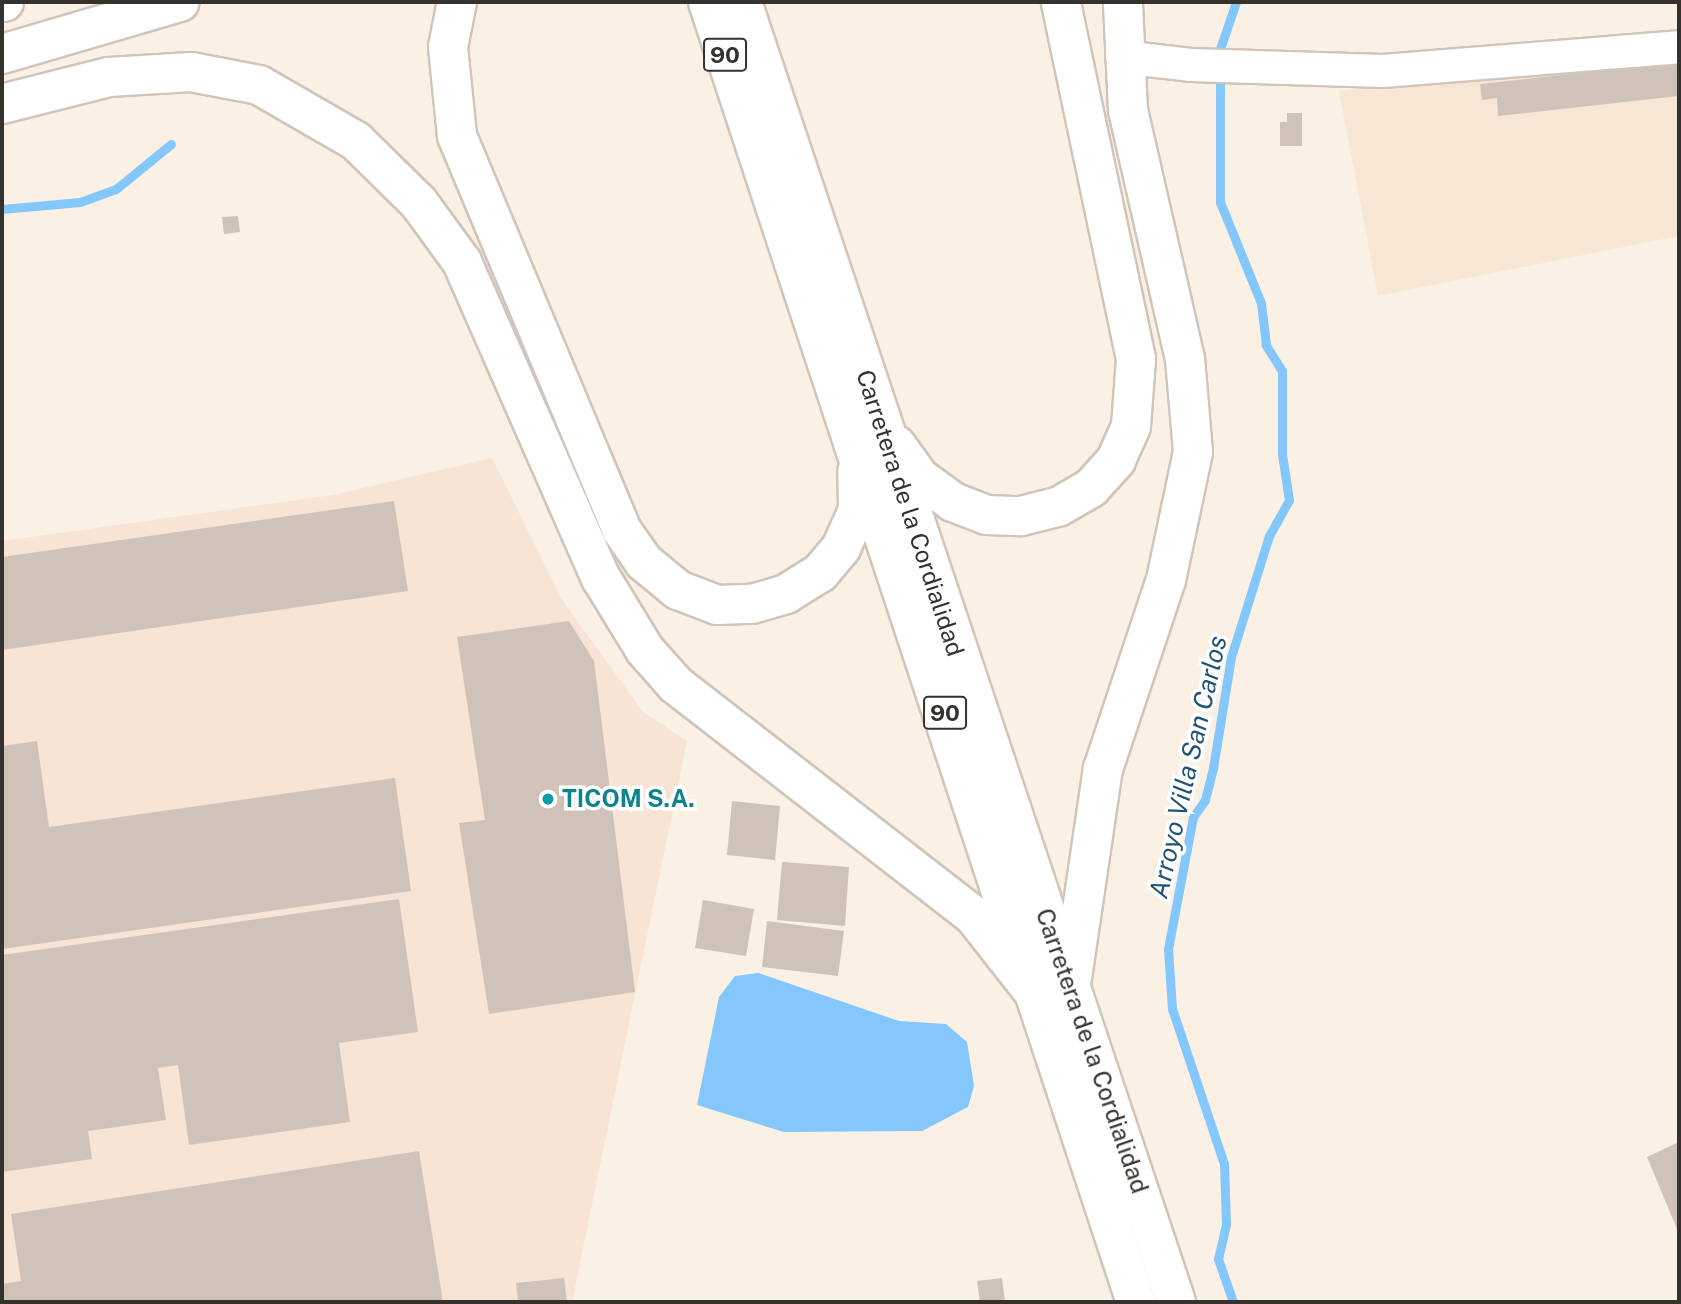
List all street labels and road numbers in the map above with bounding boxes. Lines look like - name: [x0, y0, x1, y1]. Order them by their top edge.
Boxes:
- road number: 90: [702, 36, 748, 74]
- street label: Carretera de la Cordialidad: [850, 366, 970, 660]
- road number: 90: [922, 694, 968, 733]
- street label: Carretera de la Cordialidad: [1030, 905, 1154, 1197]

